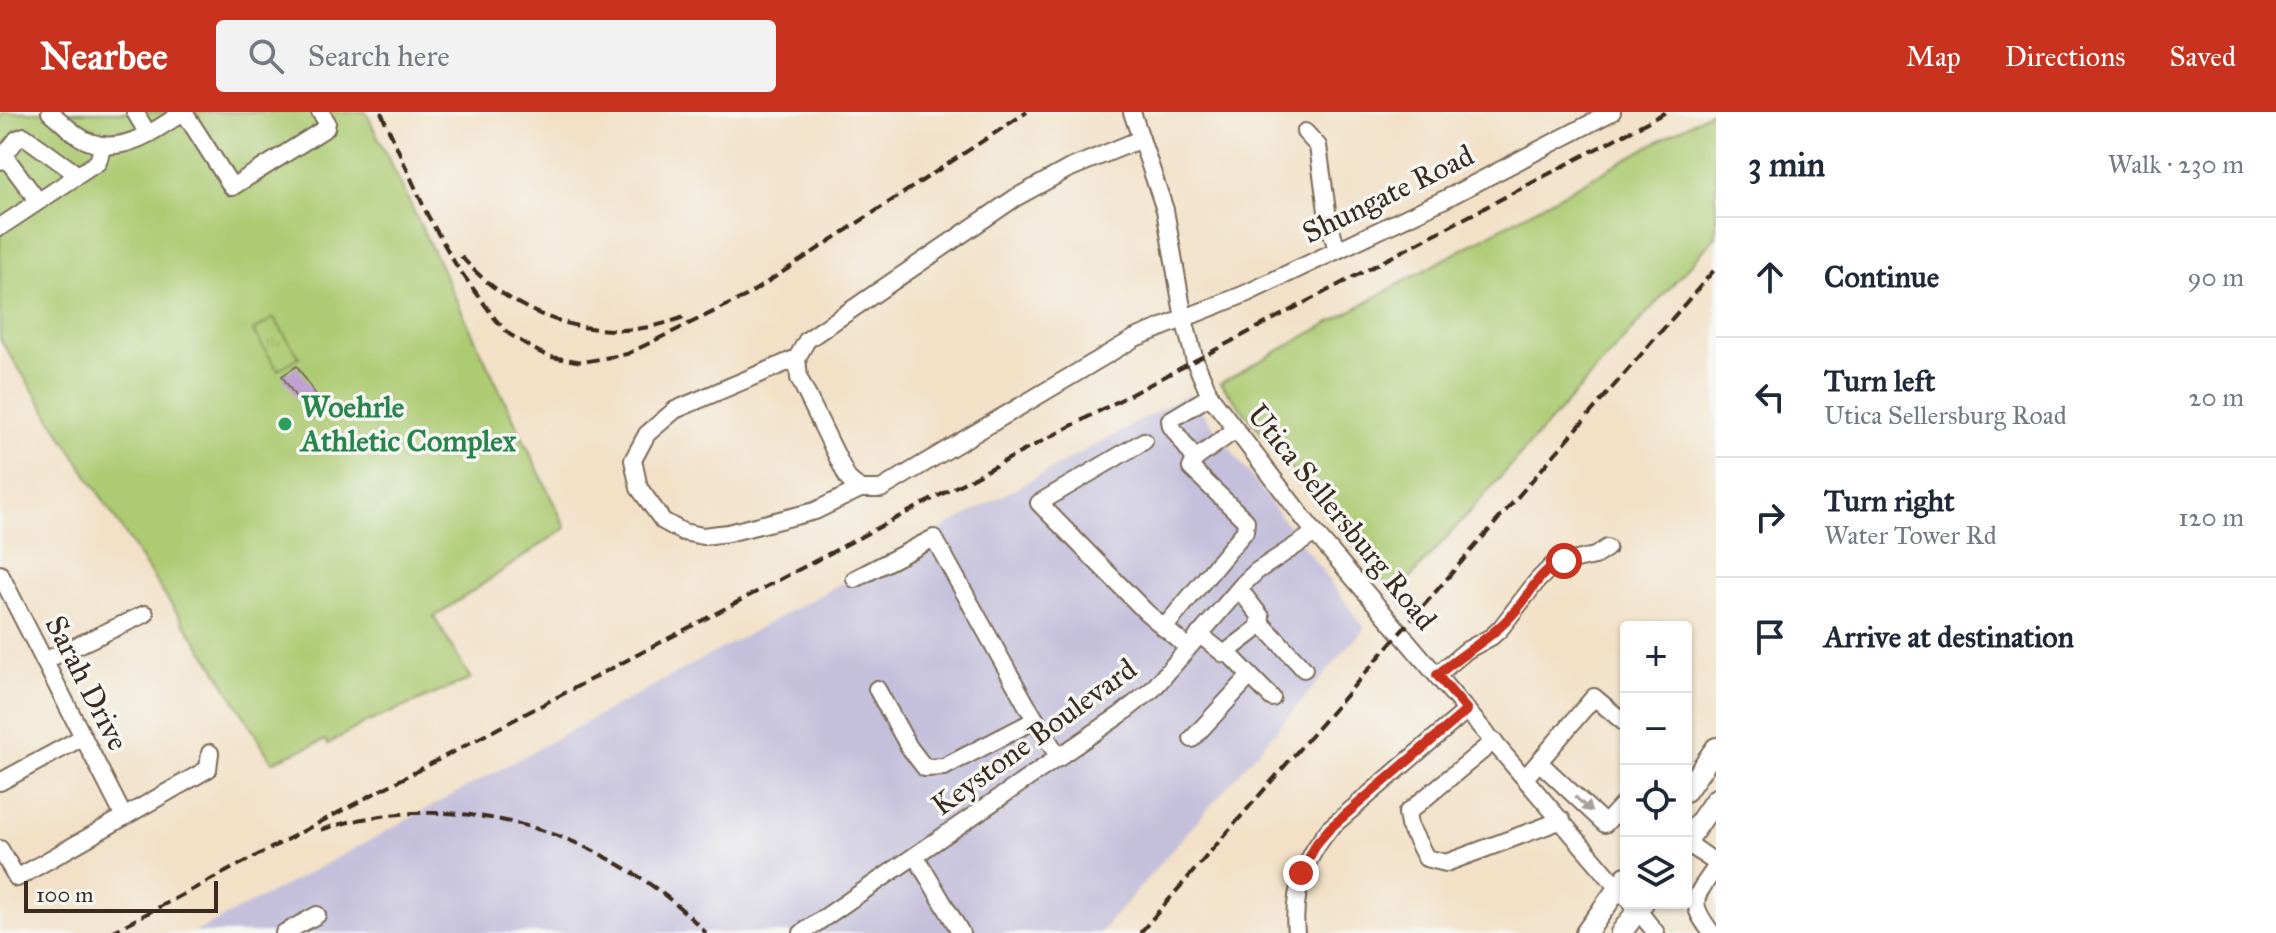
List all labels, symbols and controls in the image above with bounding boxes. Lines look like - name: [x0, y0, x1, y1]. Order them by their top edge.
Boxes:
- search box: [216, 20, 776, 92]
- text: Nearbee: [40, 33, 168, 79]
- icon: search: [244, 34, 288, 78]
- text: Search here: [308, 38, 450, 74]
- text: Map: [1906, 39, 1961, 74]
- text: Directions: [2005, 39, 2126, 74]
- text: Saved: [2170, 39, 2236, 74]
- street label: Shungate Road: [1296, 137, 1480, 251]
- text: 3 min: [1748, 144, 1825, 185]
- text: Walk · 230 m: [2108, 148, 2244, 180]
- icon: ahead: [1748, 255, 1792, 299]
- text: Continue: [1824, 259, 1939, 295]
- text: 90 m: [2187, 261, 2244, 293]
- text: Turn left: [1824, 363, 1935, 399]
- icon: left: [1748, 375, 1792, 419]
- text: 20 m: [2189, 381, 2244, 413]
- place label: Woehrle Athletic Complex: [299, 389, 517, 459]
- street label: Utica Sellersburg Road: [1240, 397, 1444, 637]
- text: Utica Sellersburg Road: [1824, 399, 2067, 431]
- marker: Woehrle Athletic Complex: [276, 415, 294, 433]
- text: Turn right: [1824, 483, 1955, 519]
- icon: right: [1748, 495, 1792, 539]
- text: 120 m: [2178, 501, 2244, 533]
- text: Water Tower Rd: [1824, 519, 1997, 551]
- route start: [1546, 543, 1582, 579]
- street label: Sarah Drive: [38, 610, 136, 756]
- icon: arrive: [1748, 615, 1792, 659]
- text: Arrive at destination: [1824, 619, 2074, 655]
- map controls: [1620, 621, 1692, 909]
- button: +: [1620, 621, 1692, 693]
- street label: Keystone Boulevard: [925, 651, 1143, 823]
- button: −: [1620, 693, 1692, 765]
- button: locate: [1620, 765, 1692, 837]
- one-way arrow: [1573, 794, 1592, 812]
- button: layers: [1620, 837, 1692, 909]
- route end: [1283, 855, 1319, 891]
- scale bar: [24, 877, 218, 913]
- text: 100 m: [36, 881, 93, 908]

